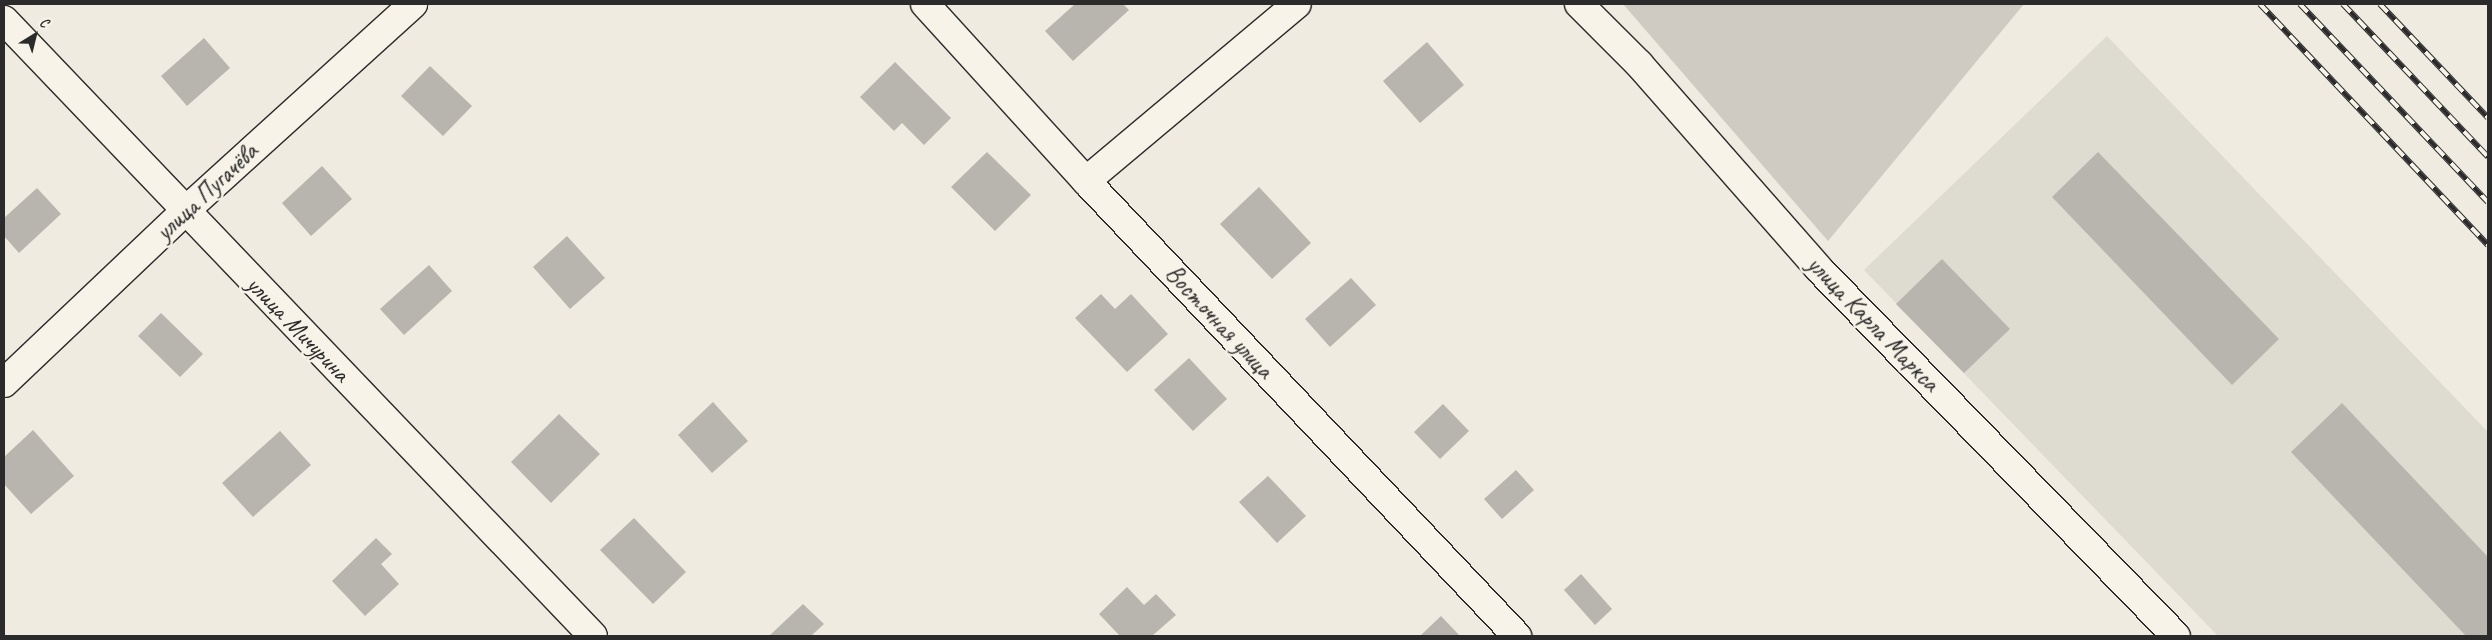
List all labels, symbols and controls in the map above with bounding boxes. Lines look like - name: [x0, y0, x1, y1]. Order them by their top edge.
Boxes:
- north arrow: [10, 10, 60, 60]
- text: С: [36, 14, 52, 31]
- street label: улица Пугачёва: [149, 137, 265, 247]
- street label: улица Карла Маркса: [1801, 250, 1945, 398]
- street label: Восточная улица: [1158, 258, 1280, 386]
- street label: улица Мичурина: [240, 269, 356, 389]

